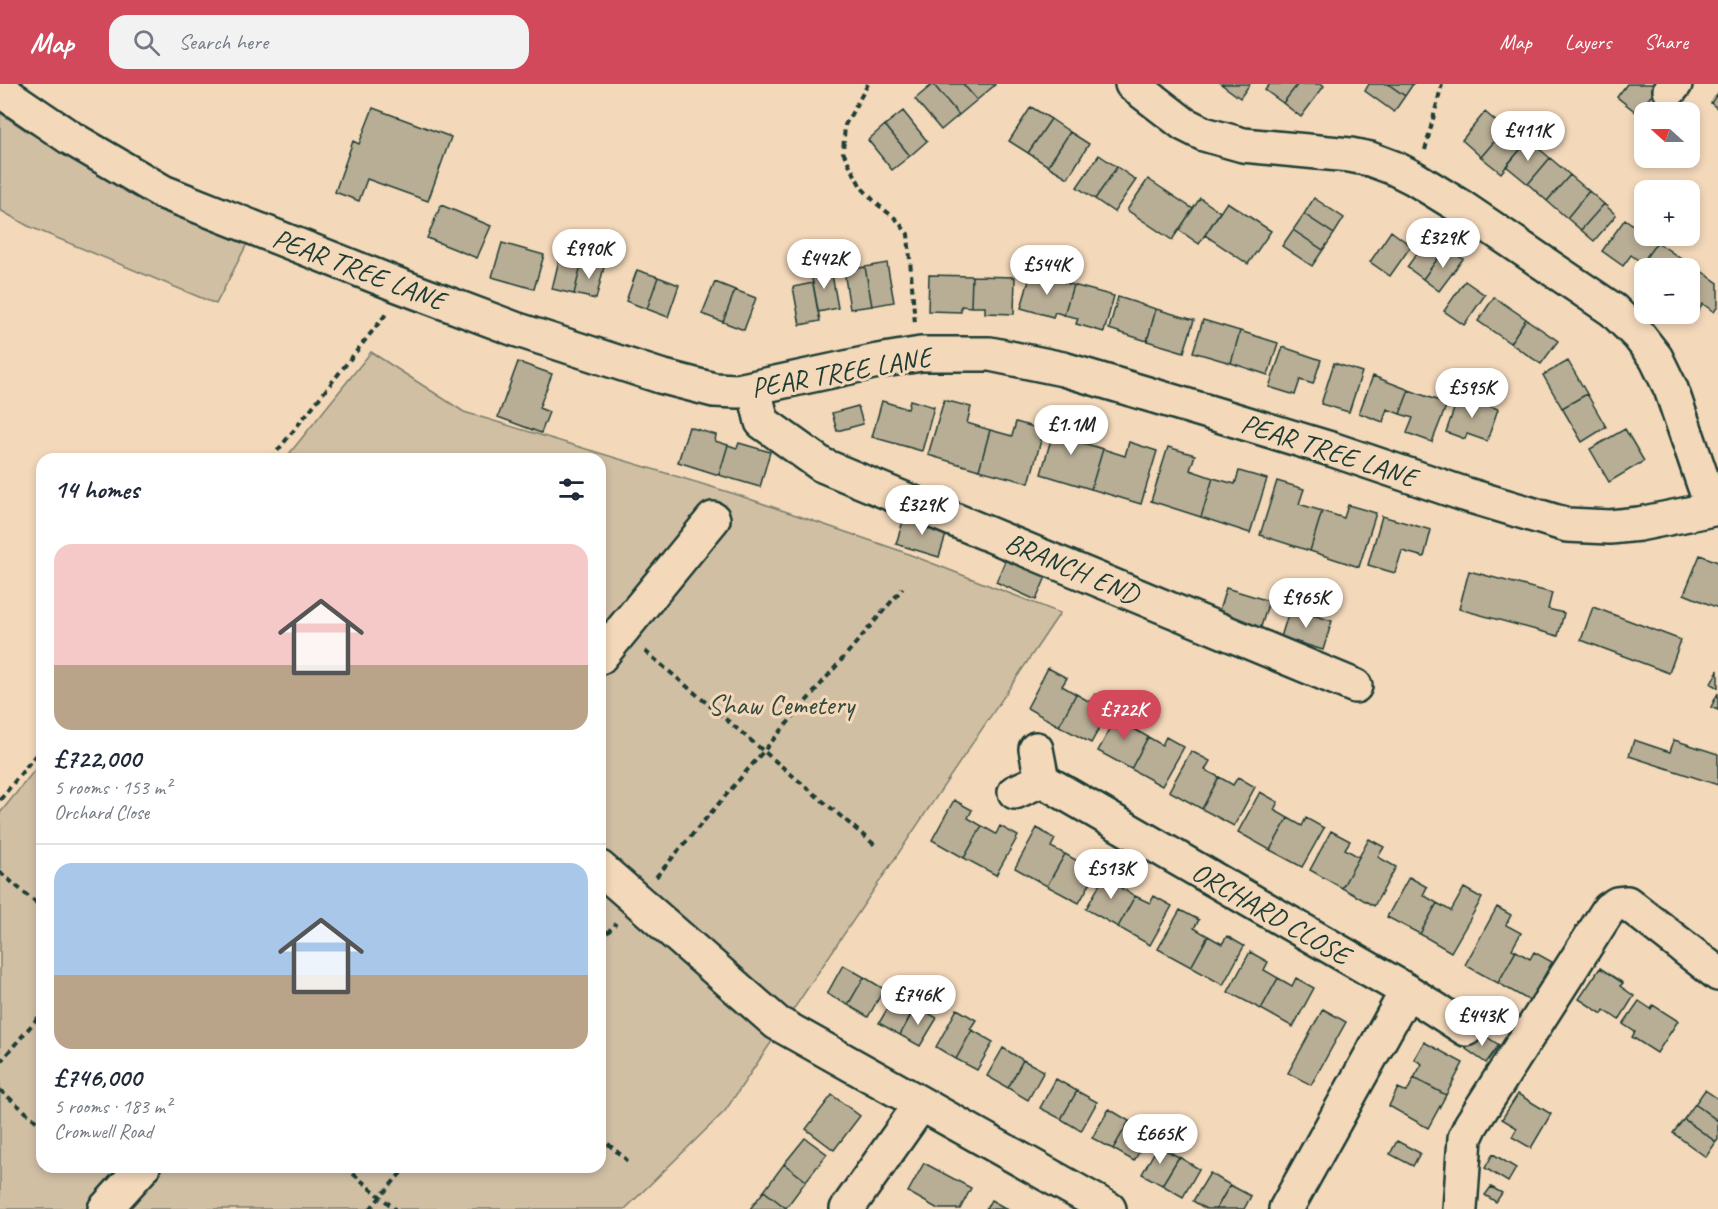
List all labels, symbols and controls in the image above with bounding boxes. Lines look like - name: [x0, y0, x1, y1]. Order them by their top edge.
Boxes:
- search box: [109, 15, 529, 69]
- text: Map: [30, 25, 73, 60]
- icon: search: [130, 26, 163, 59]
- text: Search here: [178, 28, 268, 56]
- text: Map: [1499, 29, 1532, 55]
- text: Layers: [1565, 29, 1611, 55]
- text: Share: [1644, 29, 1688, 55]
- north arrow: [1634, 102, 1700, 168]
- map controls: [1634, 102, 1700, 324]
- pin: £411K: [1486, 111, 1570, 162]
- text: £411K: [1505, 118, 1551, 143]
- button: +: [1634, 180, 1700, 246]
- pin: £329K: [1401, 218, 1485, 269]
- street label: PEAR TREE LANE: [268, 220, 454, 319]
- text: £329K: [1420, 225, 1466, 250]
- pin: £990K: [547, 229, 631, 280]
- text: £990K: [566, 236, 612, 261]
- pin: £442K: [782, 239, 866, 290]
- pin: £544K: [1005, 245, 1089, 296]
- text: £442K: [801, 246, 847, 271]
- text: £544K: [1024, 252, 1070, 277]
- button: −: [1634, 258, 1700, 324]
- street label: PEAR TREE LANE: [748, 338, 937, 405]
- pin: £595K: [1430, 368, 1514, 419]
- text: £595K: [1449, 375, 1495, 400]
- pin: £1.1M: [1029, 405, 1113, 456]
- street label: PEAR TREE LANE: [1237, 405, 1424, 496]
- text: £1.1M: [1048, 412, 1094, 437]
- text: 14 homes: [54, 473, 139, 506]
- icon: filters: [555, 473, 588, 506]
- pin: £329K: [880, 485, 964, 536]
- text: £329K: [899, 492, 945, 517]
- street label: BRANCH END: [1000, 524, 1146, 613]
- pin: £965K: [1264, 578, 1348, 629]
- icon: home: [267, 583, 375, 691]
- text: £965K: [1283, 585, 1329, 610]
- park label: Shaw Cemetery: [708, 687, 856, 722]
- pin: £722K: [1082, 690, 1166, 741]
- text: £722K: [1101, 697, 1147, 722]
- text: £722,000: [54, 742, 141, 775]
- text: 5 rooms · 153 m²: [54, 775, 171, 800]
- text: Orchard Close: [54, 800, 149, 825]
- pin: £513K: [1069, 849, 1153, 900]
- street label: ORCHARD CLOSE: [1186, 854, 1359, 974]
- text: £513K: [1088, 856, 1134, 881]
- icon: home: [267, 902, 375, 1010]
- pin: £746K: [876, 975, 960, 1026]
- text: £746K: [895, 982, 941, 1007]
- pin: £443K: [1440, 996, 1524, 1047]
- text: £443K: [1459, 1003, 1505, 1028]
- text: £746,000: [54, 1061, 142, 1094]
- text: 5 rooms · 183 m²: [54, 1094, 171, 1119]
- pin: £665K: [1118, 1114, 1202, 1165]
- text: Cromwell Road: [54, 1119, 153, 1144]
- text: £665K: [1137, 1121, 1183, 1146]

